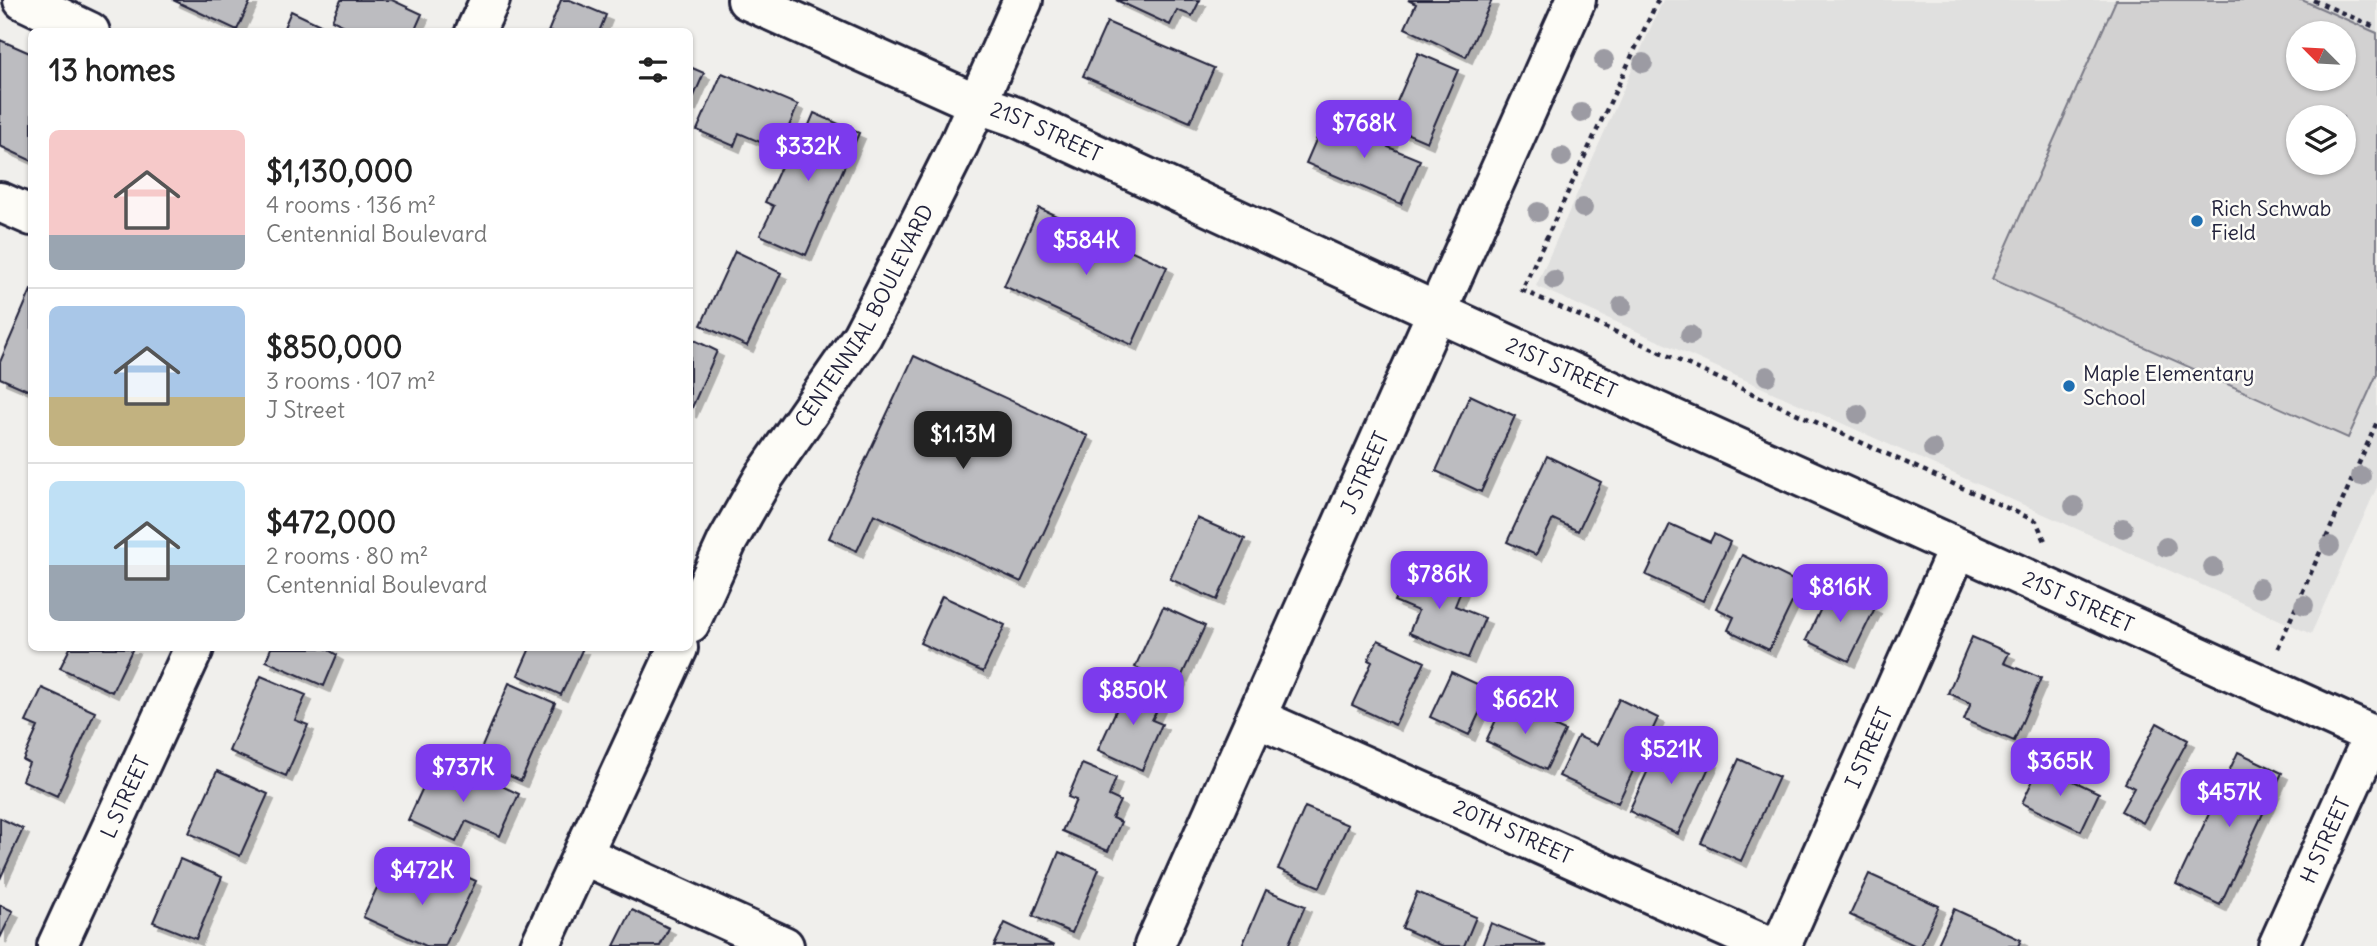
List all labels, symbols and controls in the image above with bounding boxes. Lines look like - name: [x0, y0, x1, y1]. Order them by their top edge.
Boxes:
- north arrow: [2286, 21, 2356, 91]
- map controls: [2286, 21, 2356, 175]
- text: 13 homes: [49, 51, 175, 89]
- icon: filters: [634, 51, 672, 89]
- street label: 21ST STREET: [987, 95, 1106, 168]
- pin: $768K: [1315, 100, 1413, 160]
- button: layers: [2286, 105, 2356, 175]
- text: $768K: [1332, 108, 1396, 137]
- pin: $332K: [759, 124, 857, 183]
- text: $332K: [775, 131, 841, 160]
- text: $1,130,000: [266, 152, 413, 190]
- icon: home: [105, 158, 189, 242]
- text: 4 rooms · 136 m²: [266, 190, 436, 219]
- place label: Rich Schwab Field: [2211, 195, 2331, 246]
- street label: CENTENNIAL BOULEVARD: [788, 200, 939, 433]
- marker: Rich Schwab Field: [2189, 213, 2205, 229]
- pin: $584K: [1037, 218, 1135, 277]
- text: Centennial Boulevard: [266, 219, 487, 248]
- text: $584K: [1053, 225, 1119, 254]
- text: $850,000: [266, 328, 402, 366]
- street label: 21ST STREET: [1502, 331, 1621, 405]
- icon: home: [105, 334, 189, 418]
- place label: Maple Elementary School: [2083, 360, 2255, 411]
- text: 3 rooms · 107 m²: [266, 366, 436, 395]
- marker: Maple Elementary School: [2061, 378, 2077, 394]
- text: J Street: [266, 395, 345, 424]
- pin: $1.13M: [906, 412, 1020, 471]
- text: $1.13M: [930, 419, 996, 448]
- street label: J STREET: [1334, 427, 1395, 518]
- text: $472,000: [266, 503, 396, 541]
- icon: home: [105, 509, 189, 593]
- text: 2 rooms · 80 m²: [266, 541, 428, 570]
- pin: $786K: [1390, 552, 1488, 611]
- text: $786K: [1407, 559, 1471, 588]
- pin: $816K: [1791, 564, 1889, 624]
- street label: 21ST STREET: [2018, 565, 2138, 638]
- text: Centennial Boulevard: [266, 570, 487, 599]
- text: $816K: [1809, 572, 1871, 601]
- pin: $850K: [1084, 668, 1182, 727]
- text: $850K: [1099, 675, 1167, 704]
- pin: $662K: [1476, 676, 1574, 736]
- text: $662K: [1492, 684, 1558, 713]
- street label: I STREET: [1839, 703, 1898, 792]
- pin: $521K: [1622, 726, 1720, 786]
- text: $521K: [1640, 734, 1702, 763]
- pin: $365K: [2011, 738, 2109, 798]
- pin: $737K: [414, 744, 512, 804]
- text: $365K: [2027, 746, 2093, 775]
- street label: L STREET: [94, 751, 156, 842]
- text: $737K: [432, 752, 494, 781]
- pin: $457K: [2180, 770, 2278, 829]
- text: $457K: [2197, 777, 2261, 806]
- street label: 20TH STREET: [1449, 793, 1577, 870]
- street label: H STREET: [2294, 793, 2356, 887]
- pin: $472K: [373, 848, 471, 907]
- text: $472K: [390, 855, 454, 884]

